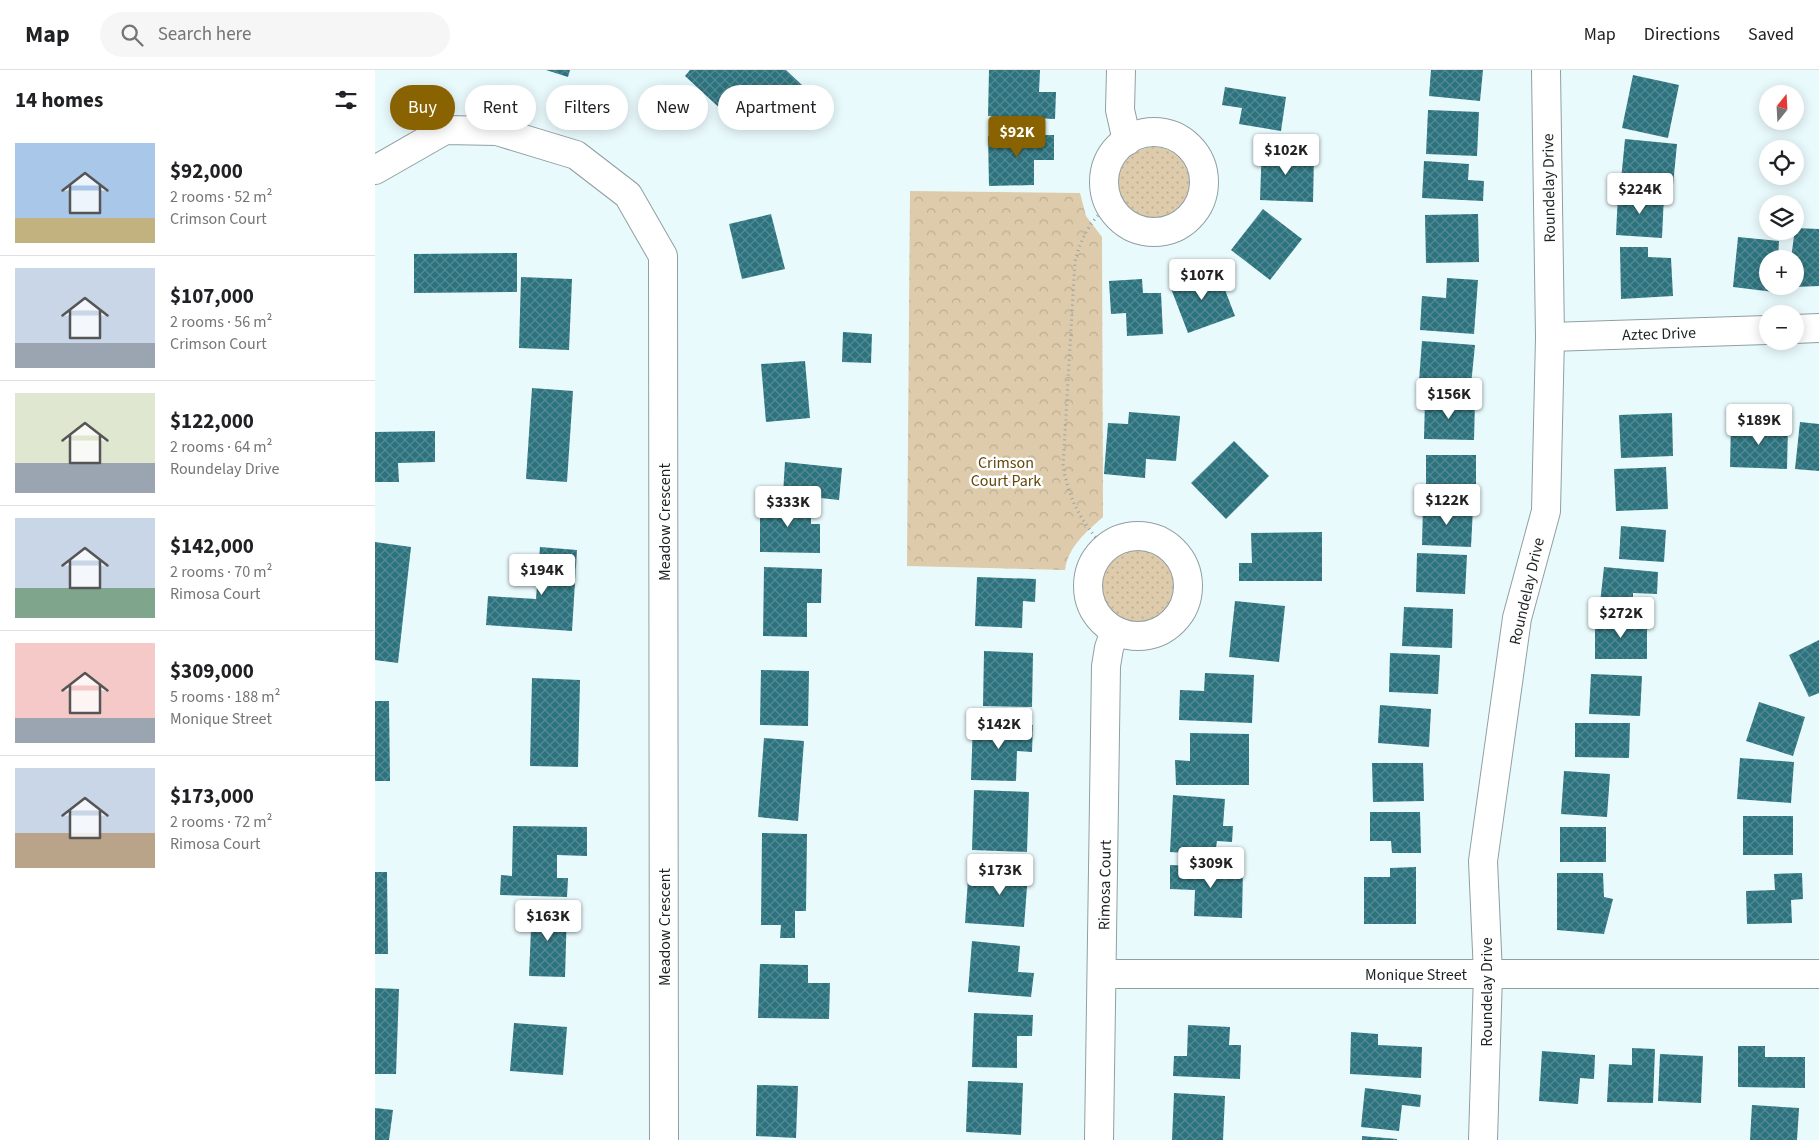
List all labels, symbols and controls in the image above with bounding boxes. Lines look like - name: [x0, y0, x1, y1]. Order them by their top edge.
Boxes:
- search box: [100, 12, 450, 57]
- text: Map: [25, 17, 70, 52]
- icon: search: [118, 21, 146, 49]
- text: Search here: [158, 21, 251, 48]
- text: Map: [1584, 22, 1616, 47]
- text: Directions: [1644, 22, 1720, 47]
- text: Saved: [1748, 22, 1794, 47]
- text: 14 homes: [15, 85, 103, 115]
- chip: Buy: [390, 85, 455, 130]
- chip: Rent: [465, 85, 536, 130]
- chip: Filters: [546, 85, 628, 130]
- chip: New: [638, 85, 708, 130]
- chip: Apartment: [718, 85, 834, 130]
- north arrow: [1759, 85, 1804, 130]
- map controls: [1759, 85, 1804, 350]
- icon: filters: [332, 86, 360, 114]
- pin: $92K: [987, 116, 1047, 158]
- text: $92K: [999, 121, 1035, 143]
- street label: Roundelay Drive: [1537, 133, 1561, 243]
- pin: $102K: [1251, 134, 1321, 176]
- text: $102K: [1264, 139, 1308, 161]
- button: locate: [1759, 140, 1804, 185]
- text: $92,000: [170, 156, 243, 186]
- icon: home: [55, 163, 115, 223]
- pin: $224K: [1605, 172, 1675, 215]
- text: $224K: [1618, 178, 1662, 200]
- text: 2 rooms · 52 m²: [170, 186, 272, 208]
- button: layers: [1759, 195, 1804, 240]
- text: Crimson Court: [170, 208, 267, 230]
- button: +: [1759, 250, 1804, 295]
- pin: $107K: [1167, 258, 1237, 301]
- text: $107K: [1180, 264, 1224, 286]
- text: $107,000: [170, 281, 254, 311]
- icon: home: [55, 288, 115, 348]
- button: −: [1759, 305, 1804, 350]
- text: 2 rooms · 56 m²: [170, 311, 272, 333]
- street label: Aztec Drive: [1622, 322, 1696, 346]
- text: Crimson Court: [170, 333, 267, 355]
- pin: $156K: [1414, 378, 1484, 420]
- text: $156K: [1427, 383, 1471, 405]
- pin: $189K: [1724, 404, 1794, 446]
- text: $122,000: [170, 406, 254, 436]
- text: $189K: [1737, 409, 1781, 431]
- icon: home: [55, 413, 115, 473]
- text: 2 rooms · 64 m²: [170, 436, 272, 458]
- park label: Crimson Court Park: [971, 452, 1041, 492]
- text: Roundelay Drive: [170, 458, 279, 480]
- street label: Meadow Crescent: [654, 462, 676, 581]
- pin: $122K: [1412, 484, 1482, 526]
- pin: $333K: [753, 486, 823, 528]
- text: $122K: [1425, 489, 1469, 511]
- text: $333K: [766, 491, 810, 513]
- text: $142,000: [170, 531, 254, 561]
- street label: Roundelay Drive: [1504, 535, 1550, 647]
- icon: home: [55, 538, 115, 598]
- pin: $194K: [507, 554, 577, 596]
- text: $194K: [520, 559, 564, 581]
- text: 2 rooms · 70 m²: [170, 561, 272, 583]
- text: Rimosa Court: [170, 583, 260, 605]
- pin: $272K: [1586, 596, 1656, 639]
- text: $272K: [1599, 602, 1643, 624]
- text: $309,000: [170, 656, 254, 686]
- icon: home: [55, 663, 115, 723]
- text: 5 rooms · 188 m²: [170, 686, 280, 708]
- text: Monique Street: [170, 708, 272, 730]
- pin: $142K: [964, 708, 1034, 750]
- text: $142K: [977, 713, 1021, 735]
- text: $173,000: [170, 781, 254, 811]
- icon: home: [55, 788, 115, 848]
- text: 2 rooms · 72 m²: [170, 811, 272, 833]
- text: Rimosa Court: [170, 833, 260, 855]
- street label: Rimosa Court: [1093, 839, 1117, 930]
- pin: $309K: [1176, 846, 1246, 889]
- text: $309K: [1189, 852, 1233, 874]
- pin: $173K: [965, 854, 1035, 896]
- text: $173K: [978, 859, 1022, 881]
- street label: Meadow Crescent: [654, 867, 676, 986]
- pin: $163K: [513, 900, 583, 942]
- text: $163K: [526, 905, 570, 927]
- street label: Roundelay Drive: [1476, 937, 1498, 1047]
- street label: Monique Street: [1365, 964, 1467, 986]

